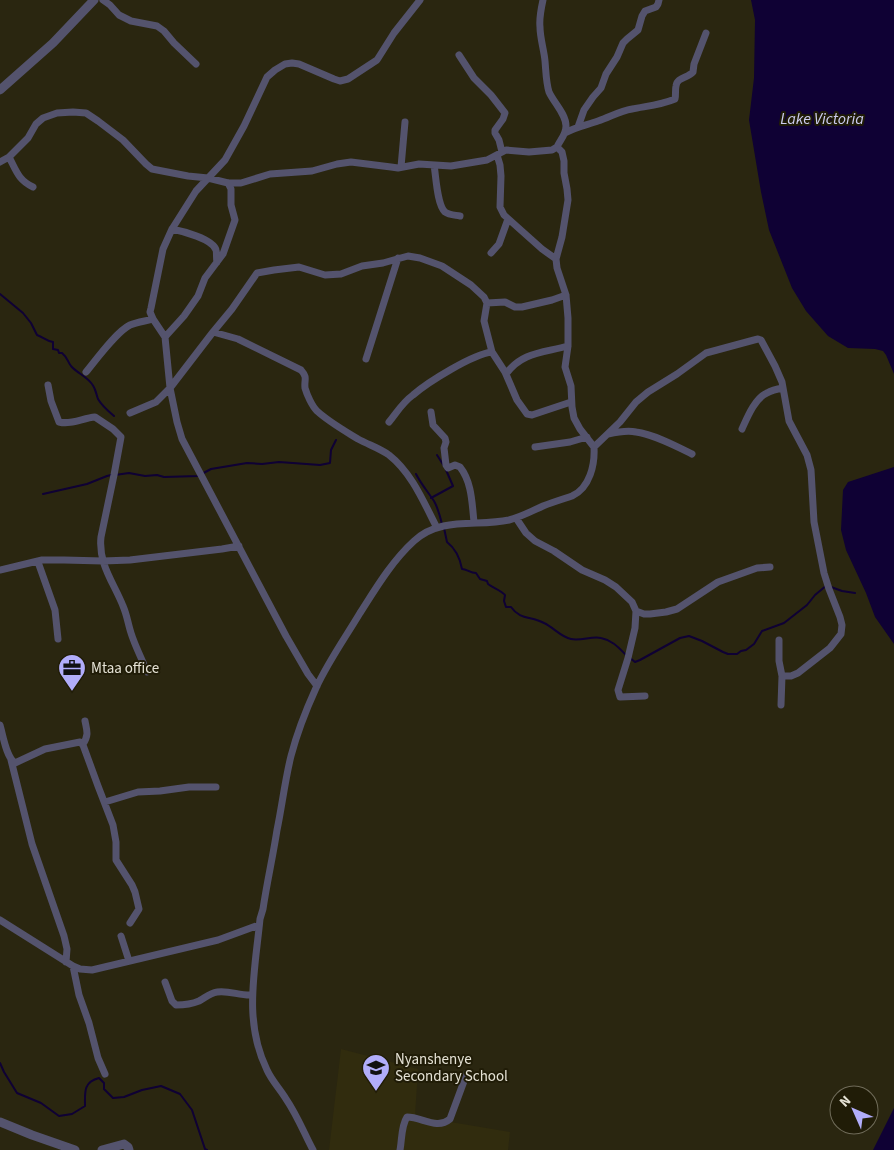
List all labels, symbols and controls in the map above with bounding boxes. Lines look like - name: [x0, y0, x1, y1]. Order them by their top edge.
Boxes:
- water label: Lake Victoria: [780, 108, 864, 130]
- office icon: Mtaa office: [57, 653, 87, 692]
- place label: Mtaa office: [91, 658, 159, 679]
- place label: Nyanshenye Secondary School: [395, 1049, 508, 1087]
- school or university icon: Nyanshenye Secondary School: [361, 1053, 391, 1092]
- north arrow: [829, 1085, 879, 1135]
- text: N: [835, 1091, 856, 1112]

